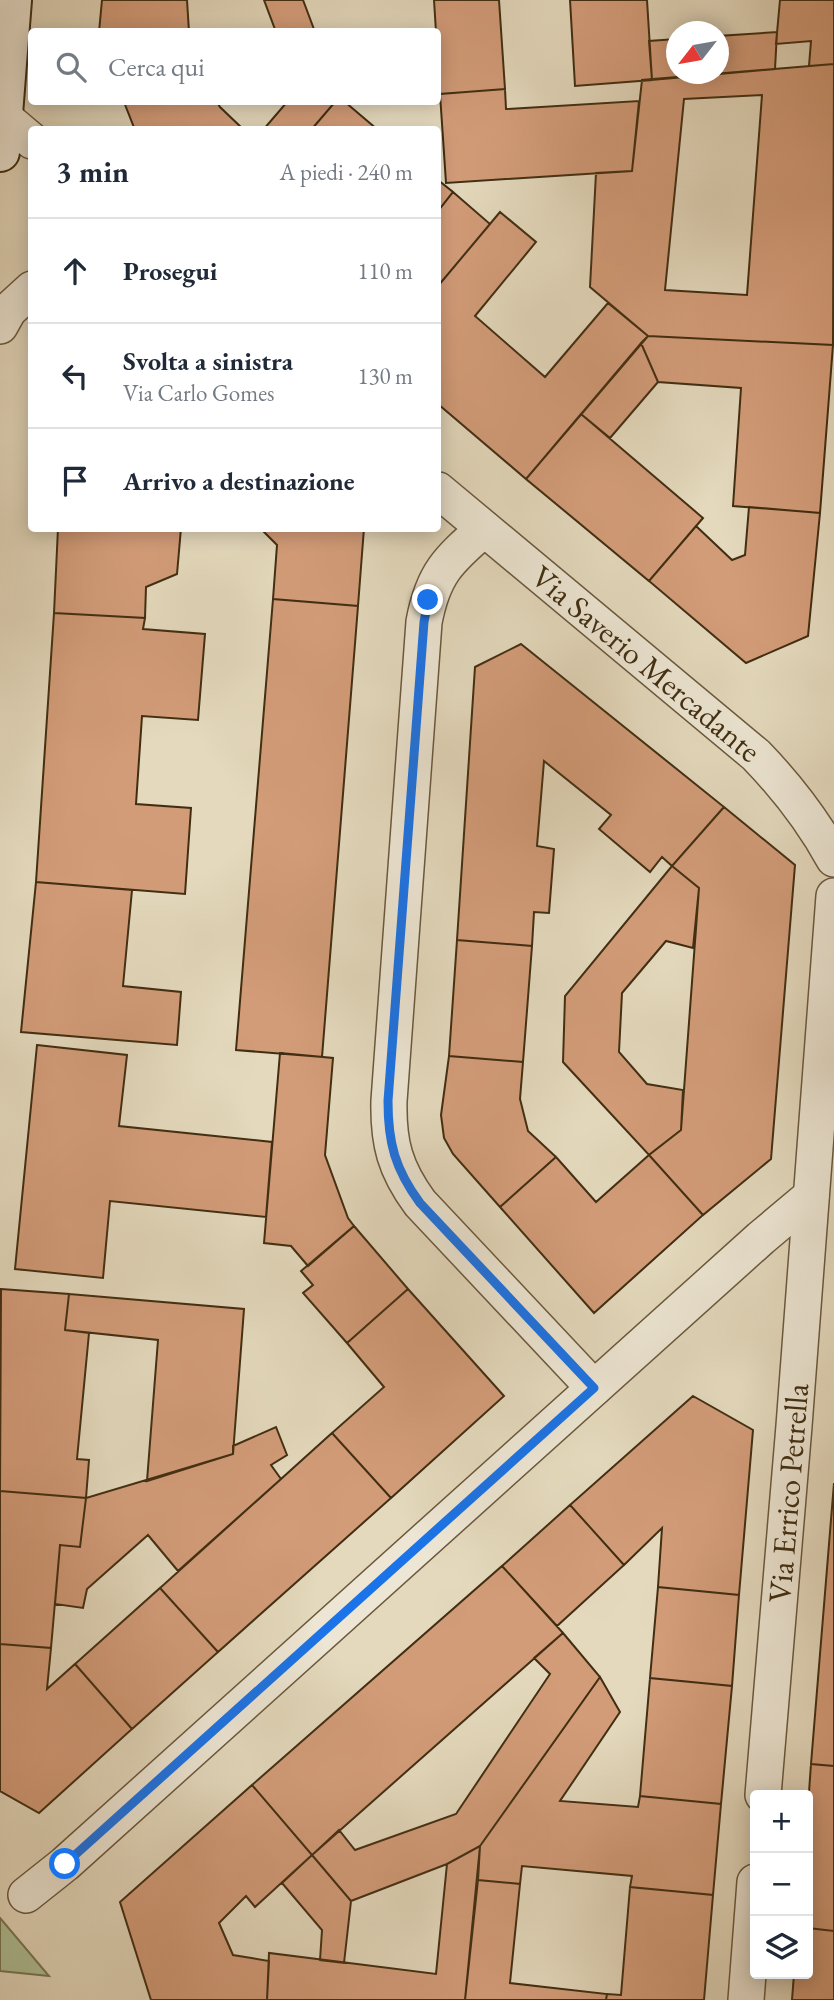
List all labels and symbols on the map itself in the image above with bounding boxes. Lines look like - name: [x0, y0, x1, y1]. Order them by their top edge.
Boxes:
- north arrow: [666, 21, 729, 84]
- street label: Via Saverio Mercadante: [523, 556, 770, 771]
- route end: [412, 584, 443, 615]
- street label: Via Errico Petrella: [758, 1382, 818, 1604]
- route start: [49, 1848, 80, 1879]

